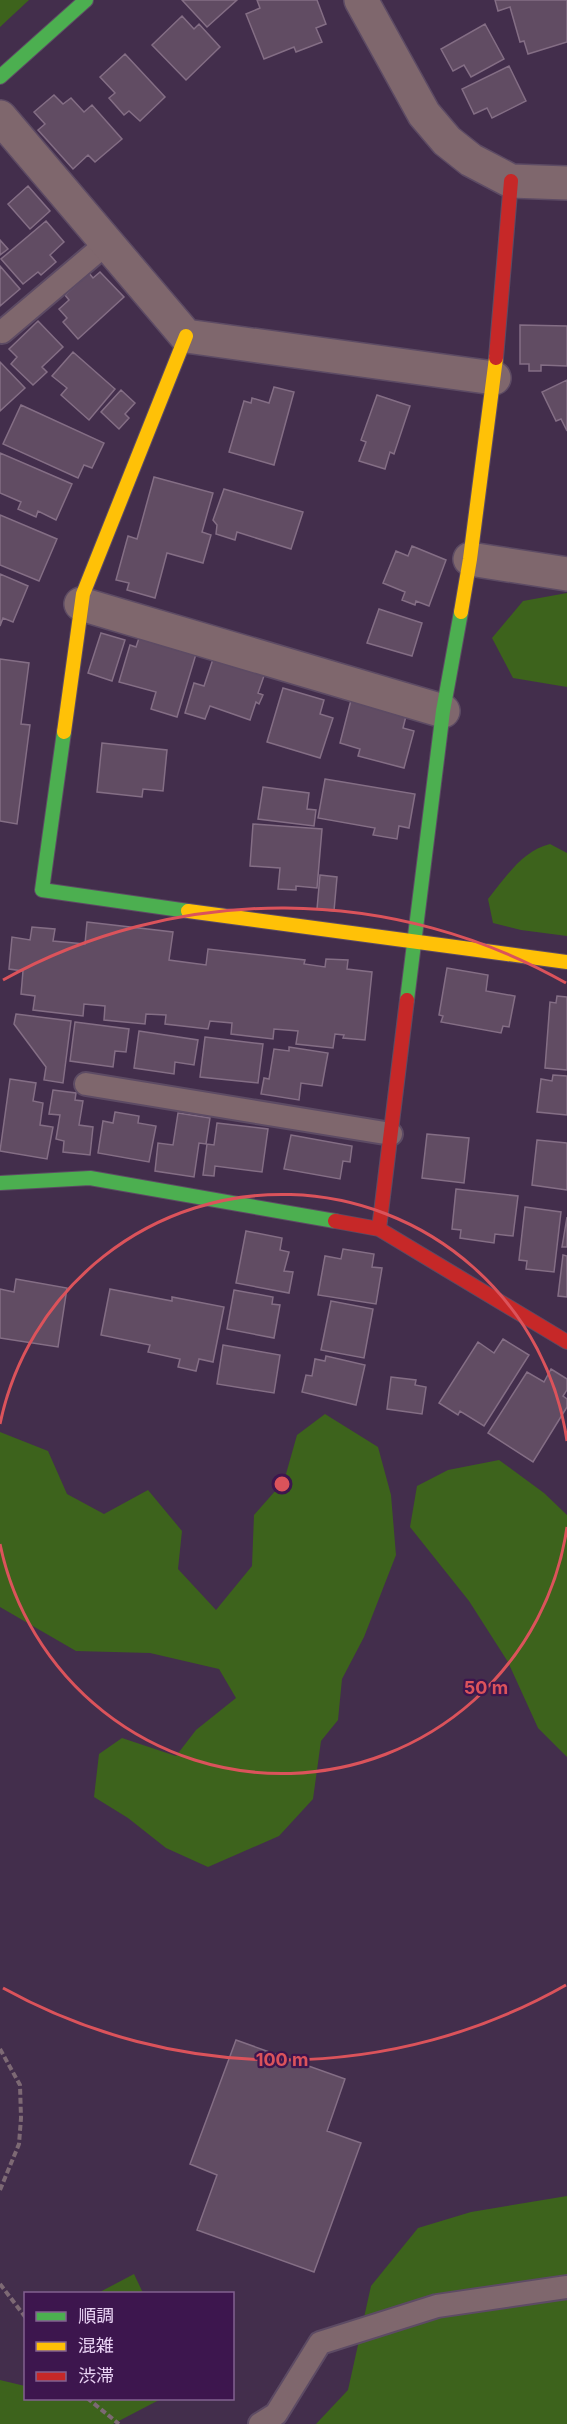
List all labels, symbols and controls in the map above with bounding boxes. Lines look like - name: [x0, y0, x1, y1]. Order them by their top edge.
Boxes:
- centre of rings: [272, 1474, 292, 1494]
- text: 50 m: [464, 1677, 508, 1698]
- text: 100 m: [256, 2049, 308, 2070]
- legend: [24, 2292, 234, 2400]
- text: 順調: [78, 2305, 114, 2326]
- text: 混雑: [78, 2335, 114, 2356]
- text: 渋滞: [78, 2365, 114, 2386]

